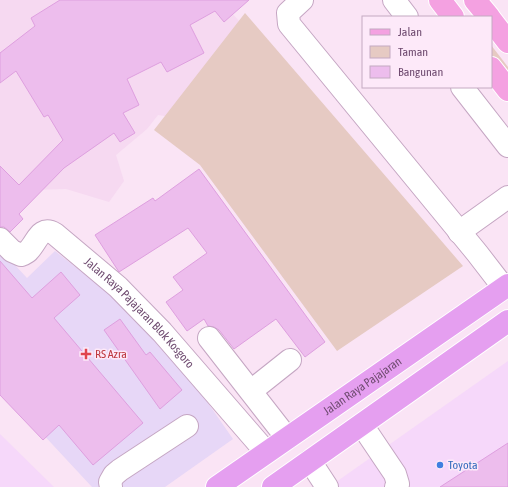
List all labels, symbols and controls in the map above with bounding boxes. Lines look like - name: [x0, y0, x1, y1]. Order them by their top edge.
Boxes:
- legend: [362, 16, 492, 88]
- text: Jalan: [398, 25, 422, 39]
- text: Taman: [398, 45, 428, 59]
- text: Bangunan: [398, 65, 443, 79]
- street label: Jalan Raya Pajajaran Blok Kosgoro: [81, 255, 197, 371]
- place label: RS Azra: [95, 347, 127, 361]
- marker: RS Azra: [80, 348, 92, 360]
- street label: Jalan Raya Pajajaran: [321, 354, 404, 418]
- place label: Toyota: [448, 458, 478, 472]
- marker: Toyota: [435, 460, 445, 470]

